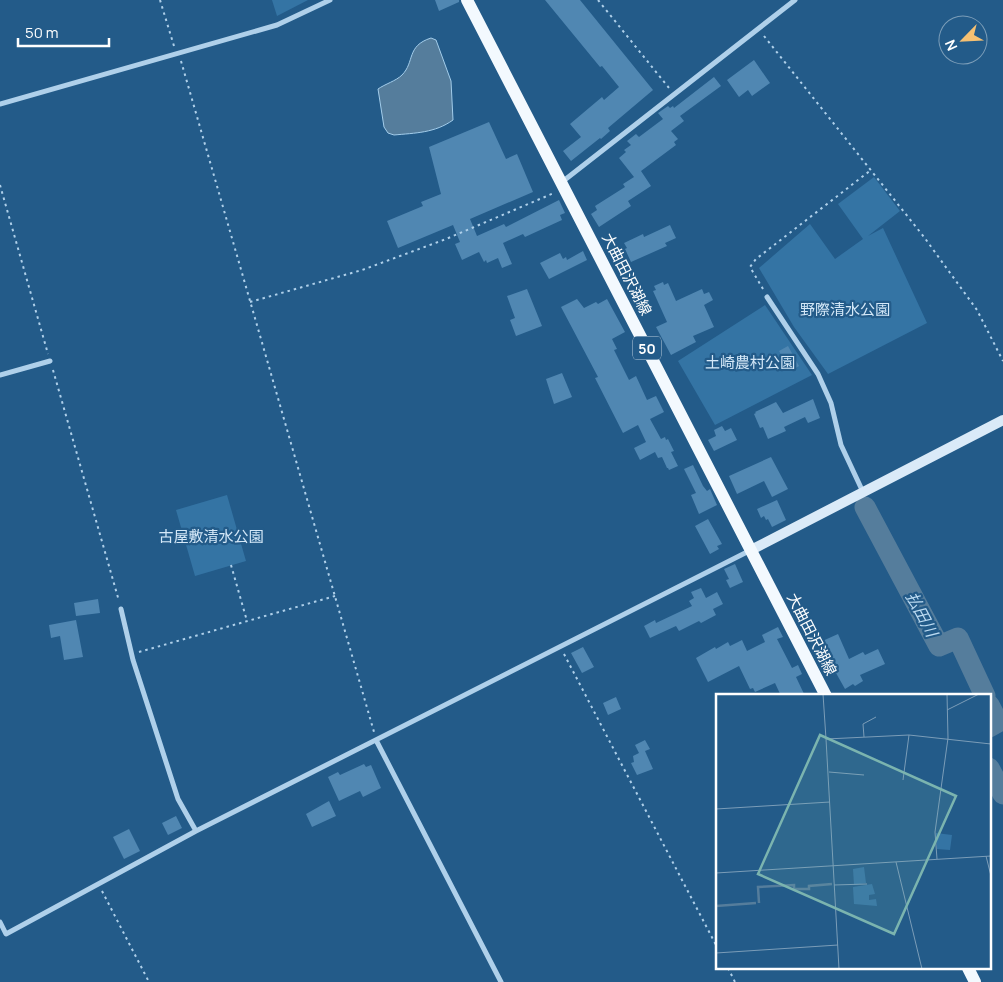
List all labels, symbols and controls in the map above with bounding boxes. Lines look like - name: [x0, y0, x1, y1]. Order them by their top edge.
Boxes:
- scale bar: [18, 15, 109, 47]
- north arrow: [938, 15, 988, 65]
- text: 50 m: [25, 22, 59, 43]
- text: N: [940, 37, 961, 54]
- street label: 大曲田沢湖線: [597, 229, 657, 319]
- park label: 野際清水公園: [800, 299, 890, 320]
- road number: 50: [633, 336, 661, 359]
- park label: 土崎農村公園: [705, 352, 795, 373]
- park label: 古屋敷清水公園: [158, 526, 264, 547]
- water label: 払田川: [901, 588, 944, 642]
- street label: 大曲田沢湖線: [782, 589, 842, 679]
- inset map: [716, 694, 990, 970]

